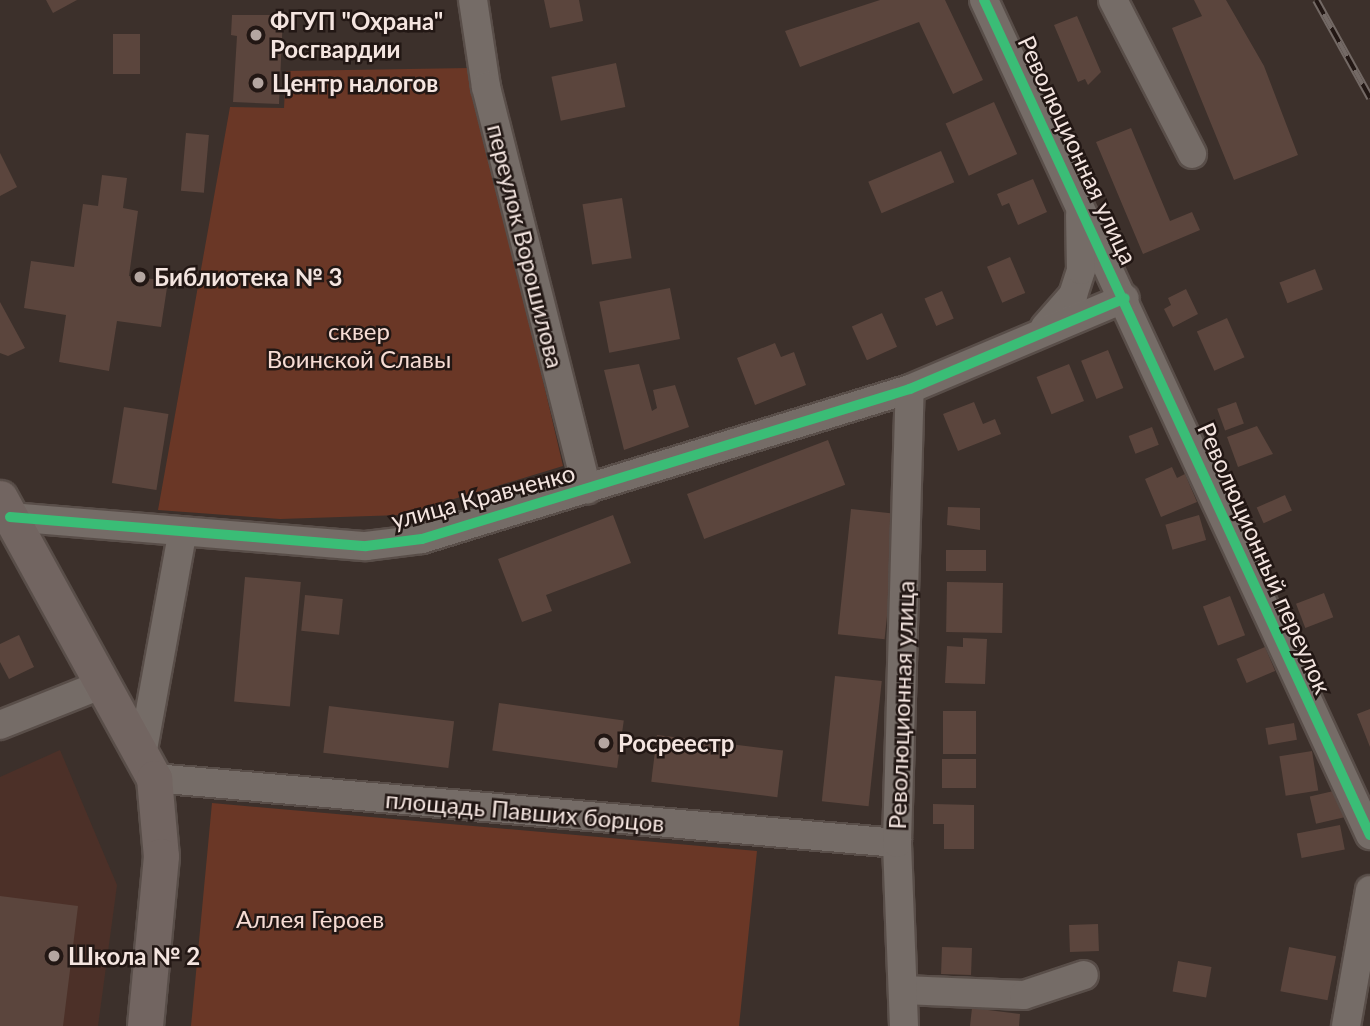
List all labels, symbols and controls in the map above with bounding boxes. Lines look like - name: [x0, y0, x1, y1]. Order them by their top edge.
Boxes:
- place label: ФГУП "Охрана" Росгвардии: [270, 7, 443, 63]
- marker: ФГУП "Охрана" Росгвардии: [248, 27, 264, 43]
- street label: Революционная улица: [1012, 31, 1144, 269]
- place label: Центр налогов: [272, 69, 438, 97]
- marker: Центр налогов: [250, 75, 266, 91]
- street label: переулок Ворошилова: [482, 121, 570, 371]
- place label: Библиотека № 3: [154, 263, 342, 291]
- marker: Библиотека № 3: [132, 269, 148, 285]
- park label: сквер Воинской Славы: [267, 317, 451, 373]
- street label: Революционный переулок: [1192, 418, 1338, 698]
- street label: улица Кравченко: [388, 458, 578, 534]
- street label: Революционная улица: [882, 580, 920, 830]
- place label: Росреестр: [618, 729, 734, 757]
- marker: Росреестр: [596, 735, 612, 751]
- street label: площадь Павших борцов: [384, 784, 666, 838]
- park label: Аллея Героев: [236, 905, 384, 933]
- place label: Школа № 2: [68, 942, 200, 970]
- marker: Школа № 2: [46, 948, 62, 964]

